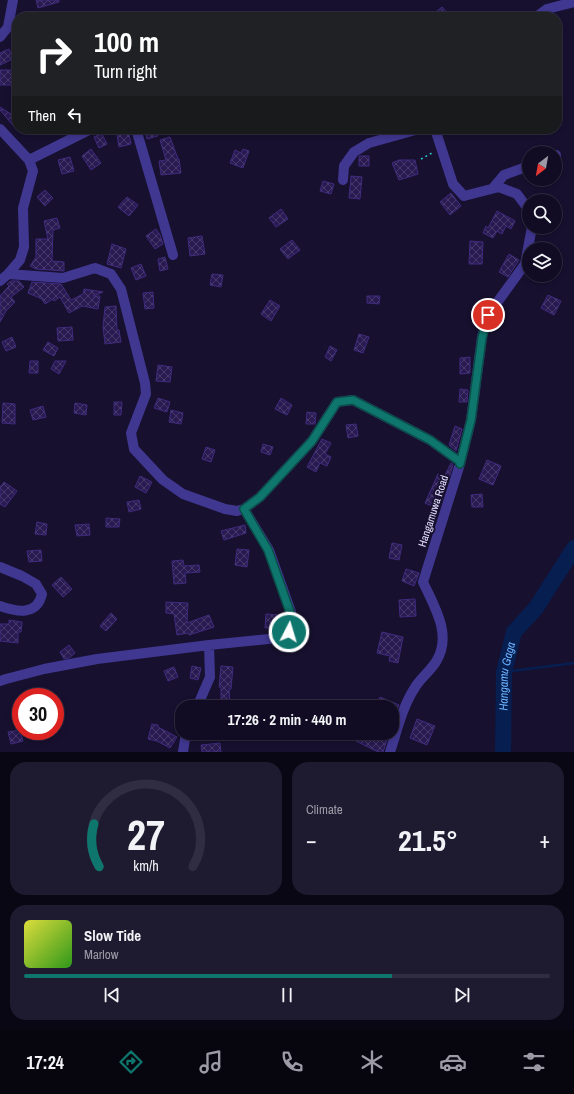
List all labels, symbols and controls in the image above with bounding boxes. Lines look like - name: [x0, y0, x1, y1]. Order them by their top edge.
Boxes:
- text: 100 m: [94, 23, 159, 61]
- icon: right: [28, 28, 80, 80]
- text: Turn right: [94, 59, 157, 84]
- icon: left: [64, 104, 86, 126]
- text: Then: [28, 105, 56, 126]
- north arrow: [522, 146, 562, 186]
- map controls: [522, 146, 562, 282]
- button: search: [522, 194, 562, 234]
- button: layers: [522, 242, 562, 282]
- pin: [471, 298, 505, 332]
- icon: arrive: [477, 304, 499, 326]
- street label: Hangamuwa Road: [415, 473, 451, 549]
- position arrow: [268, 611, 310, 653]
- water label: Hangamu Gaga: [496, 640, 519, 711]
- speed limit sign: 30: [12, 688, 64, 740]
- text: 17:26 · 2 min · 440 m: [228, 709, 346, 730]
- text: Climate: [306, 801, 343, 818]
- text: 27: [127, 806, 165, 862]
- text: 21.5°: [398, 820, 458, 860]
- text: −: [306, 825, 317, 855]
- text: +: [539, 825, 550, 855]
- text: km/h: [133, 855, 159, 874]
- text: Slow Tide: [84, 925, 141, 946]
- text: Marlow: [84, 946, 118, 963]
- icon: previous: [101, 984, 123, 1006]
- icon: pause: [276, 984, 298, 1006]
- icon: next: [451, 984, 473, 1006]
- icon: directions: [117, 1048, 145, 1076]
- icon: music: [197, 1048, 225, 1076]
- icon: phone: [278, 1048, 306, 1076]
- icon: climate: [358, 1048, 386, 1076]
- icon: car: [439, 1048, 467, 1076]
- icon: filters: [520, 1048, 548, 1076]
- text: 17:24: [26, 1050, 64, 1075]

